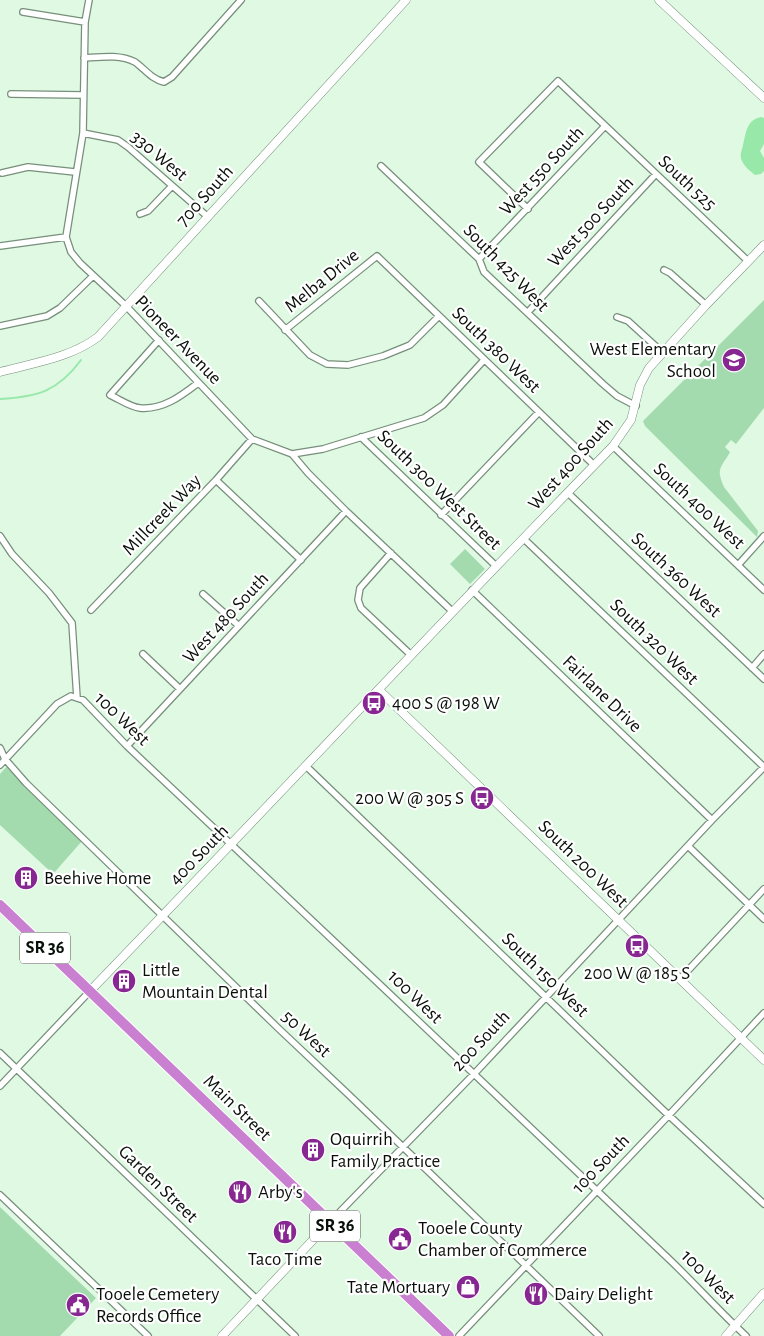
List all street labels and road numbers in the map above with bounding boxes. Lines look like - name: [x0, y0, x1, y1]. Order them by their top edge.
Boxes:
- street label: West 550 South: [496, 123, 588, 219]
- street label: 330 West: [127, 127, 191, 185]
- street label: South 525: [654, 152, 720, 214]
- street label: 700 South: [173, 162, 237, 230]
- street label: West 500 South: [545, 173, 637, 271]
- street label: South 425 West: [460, 221, 552, 315]
- street label: Melba Drive: [281, 246, 363, 316]
- street label: Pioneer Avenue: [131, 292, 225, 388]
- street label: South 380 West: [448, 303, 544, 397]
- street label: West 400 South: [525, 414, 617, 514]
- street label: South 300 West Street: [374, 426, 504, 554]
- street label: South 400 West: [650, 459, 748, 553]
- street label: Millcreek Way: [119, 471, 205, 559]
- street label: South 360 West: [628, 529, 724, 621]
- street label: West 480 South: [180, 569, 272, 667]
- street label: South 320 West: [606, 595, 702, 689]
- street label: Fairlane Drive: [559, 652, 645, 736]
- street label: 100 West: [91, 689, 153, 749]
- street label: South 200 West: [534, 817, 632, 911]
- street label: 400 South: [166, 821, 232, 889]
- street label: South 150 West: [498, 929, 592, 1021]
- road number: SR 36: [20, 932, 70, 964]
- street label: 100 West: [384, 967, 446, 1027]
- street label: 50 West: [278, 1007, 334, 1061]
- street label: 200 South: [448, 1007, 514, 1075]
- street label: Main Street: [200, 1071, 274, 1145]
- street label: 100 South: [569, 1131, 633, 1197]
- street label: Garden Street: [115, 1142, 201, 1226]
- road number: SR 36: [310, 1210, 360, 1242]
- street label: 100 West: [677, 1246, 739, 1308]

